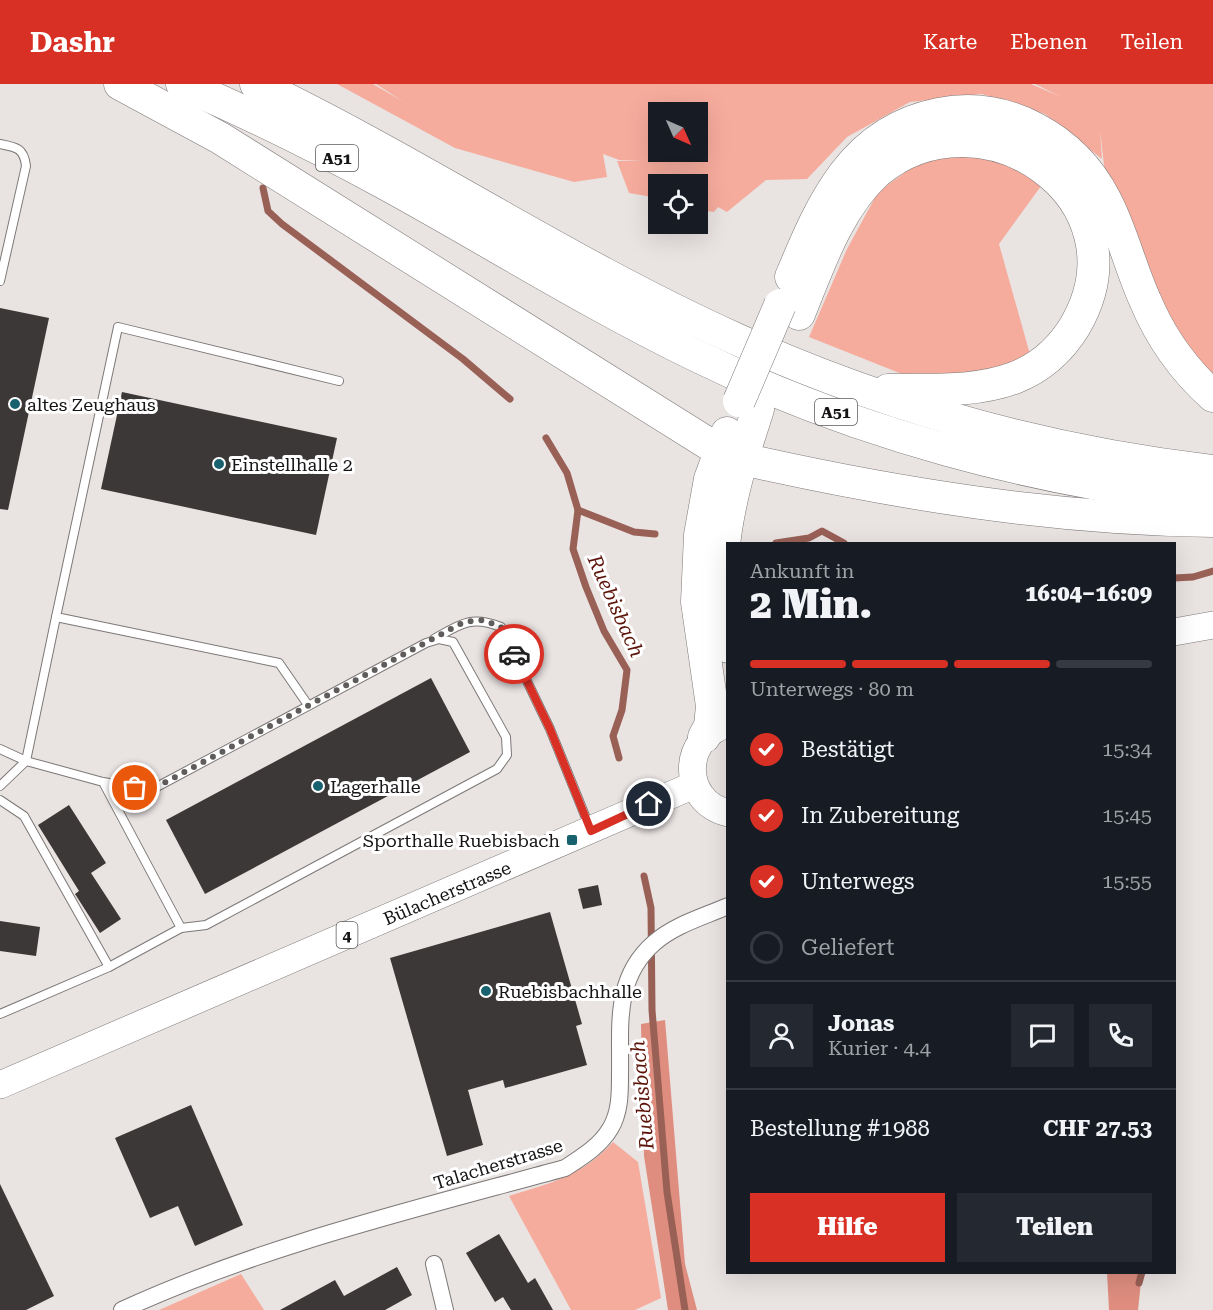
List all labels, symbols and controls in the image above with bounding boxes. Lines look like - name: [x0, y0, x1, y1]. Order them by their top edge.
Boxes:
- text: Dashr: [30, 26, 115, 59]
- text: Karte: [923, 30, 977, 54]
- text: Ebenen: [1010, 30, 1088, 54]
- text: Teilen: [1121, 30, 1183, 54]
- north arrow: [648, 102, 708, 162]
- map controls: [648, 102, 708, 234]
- road number: A51: [316, 145, 358, 171]
- button: locate: [648, 174, 708, 234]
- place label: altes Zeughaus: [27, 394, 156, 415]
- marker: altes Zeughaus: [8, 397, 22, 411]
- road number: A51: [815, 399, 857, 425]
- place label: Einstellhalle 2: [231, 454, 353, 475]
- marker: Einstellhalle 2: [212, 457, 226, 471]
- water label: Ruebisbach: [582, 550, 649, 661]
- text: Ankunft in: [750, 559, 854, 583]
- text: 16:04–16:09: [1025, 581, 1152, 606]
- text: 2 Min.: [750, 582, 872, 628]
- courier: [484, 624, 544, 684]
- icon: car: [498, 638, 531, 671]
- text: Unterwegs · 80 m: [750, 677, 914, 701]
- icon: check: [750, 733, 783, 766]
- text: Bestätigt: [801, 737, 894, 762]
- text: 15:34: [1102, 737, 1152, 761]
- pin: [109, 762, 160, 813]
- icon: bag: [118, 771, 151, 804]
- place label: Lagerhalle: [330, 776, 421, 797]
- pin: [623, 778, 674, 829]
- marker: Lagerhalle: [311, 779, 325, 793]
- icon: home: [632, 787, 665, 820]
- icon: check: [750, 799, 783, 832]
- text: In Zubereitung: [801, 803, 959, 828]
- text: 15:45: [1102, 803, 1152, 827]
- place label: Sporthalle Ruebisbach: [363, 830, 560, 851]
- marker: Sporthalle Ruebisbach: [565, 833, 579, 847]
- street label: Bülacherstrasse: [380, 857, 514, 929]
- icon: check: [750, 865, 783, 898]
- text: Unterwegs: [801, 869, 915, 894]
- text: 15:55: [1102, 869, 1152, 893]
- road number: 4: [336, 922, 358, 948]
- text: Geliefert: [801, 935, 894, 960]
- place label: Ruebisbachhalle: [498, 981, 642, 1002]
- marker: Ruebisbachhalle: [479, 984, 493, 998]
- button: person: [750, 1004, 813, 1067]
- button: chat: [1011, 1004, 1074, 1067]
- button: phone: [1089, 1004, 1152, 1067]
- text: Jonas: [828, 1011, 894, 1036]
- text: Kurier · 4.4: [828, 1036, 931, 1060]
- water label: Ruebisbach: [625, 1039, 659, 1152]
- text: Bestellung #1988: [750, 1116, 930, 1141]
- text: CHF 27.53: [1043, 1116, 1152, 1141]
- street label: Talacherstrasse: [431, 1134, 565, 1194]
- button: Hilfe: [750, 1193, 945, 1262]
- button: Teilen: [957, 1193, 1152, 1262]

